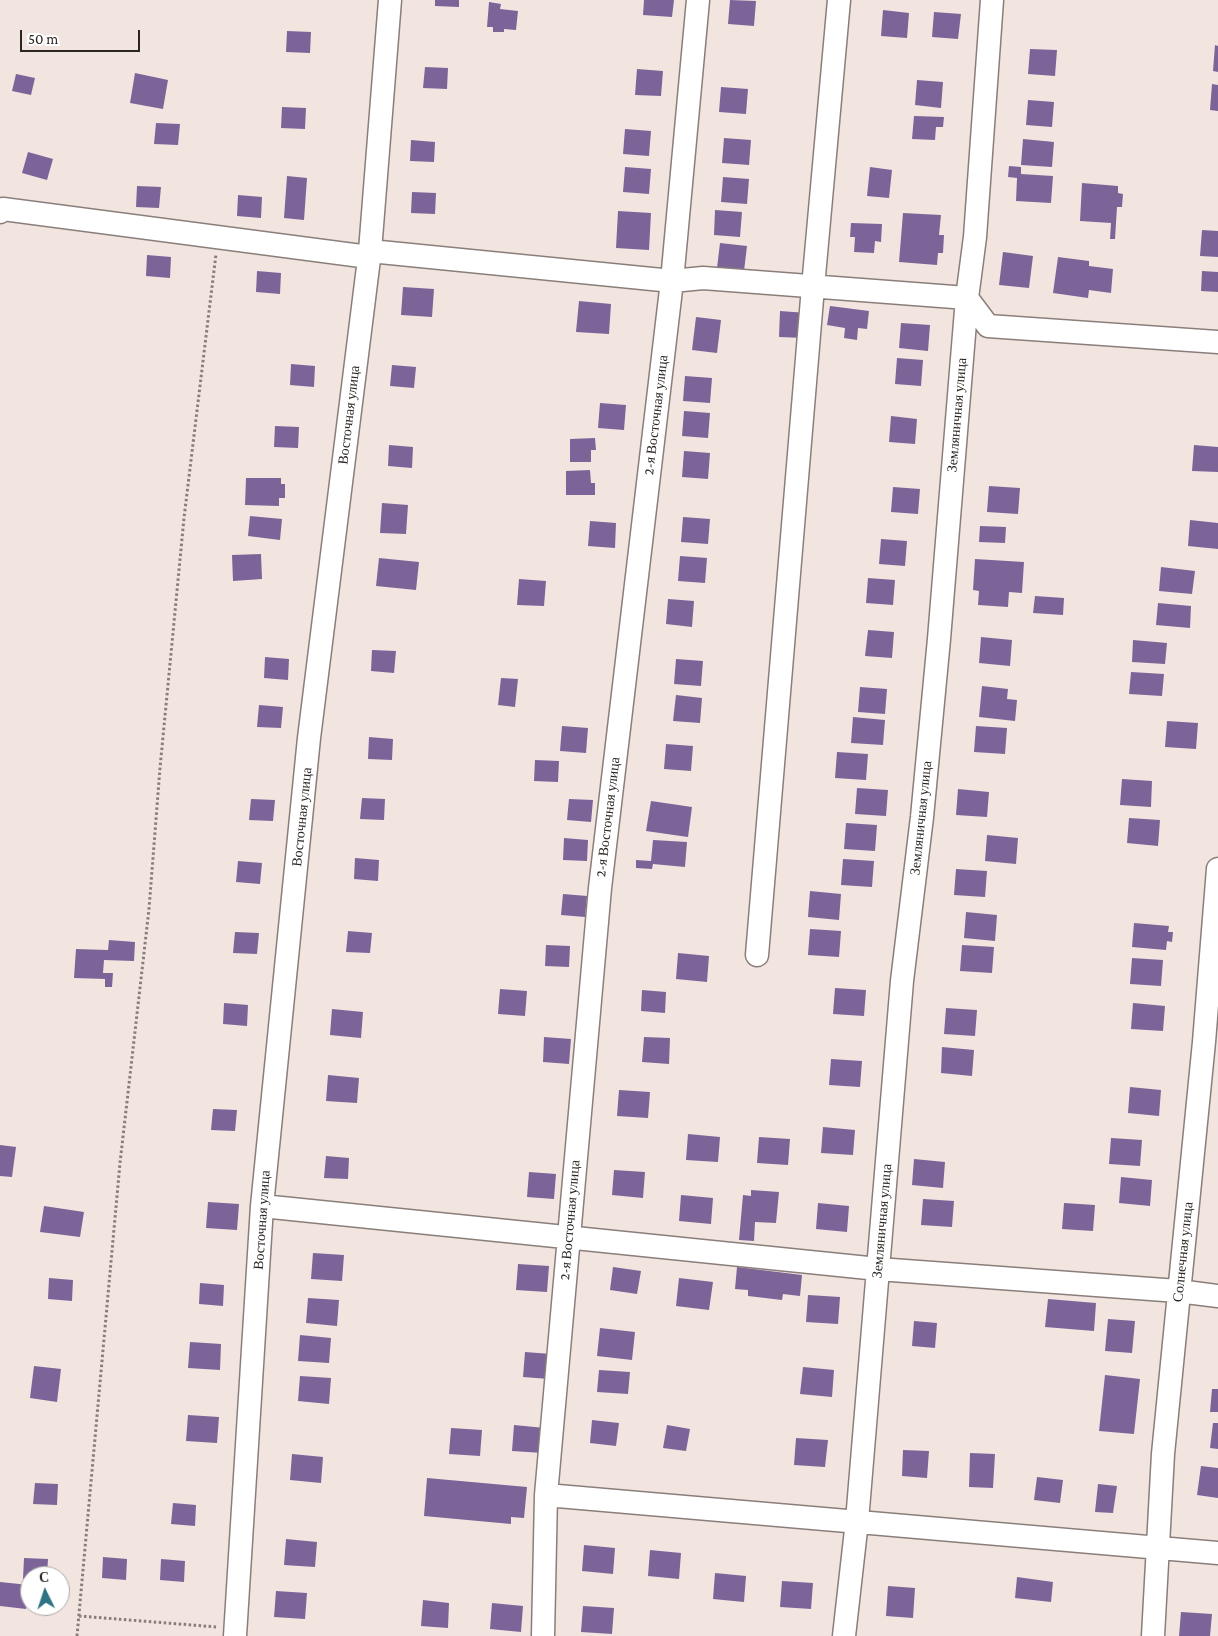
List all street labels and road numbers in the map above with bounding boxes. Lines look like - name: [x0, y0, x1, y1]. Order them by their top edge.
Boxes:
- street label: 2-я Восточная улица: [640, 354, 672, 476]
- street label: Земляничная улица: [944, 357, 970, 473]
- street label: Восточная улица: [335, 364, 363, 466]
- street label: 2-я Восточная улица: [592, 756, 624, 878]
- street label: Земляничная улица: [907, 760, 935, 876]
- street label: Восточная улица: [288, 766, 316, 868]
- street label: 2-я Восточная улица: [556, 1159, 584, 1281]
- street label: Земляничная улица: [869, 1163, 895, 1279]
- street label: Восточная улица: [250, 1170, 274, 1270]
- street label: Солнечная улица: [1169, 1201, 1197, 1303]

